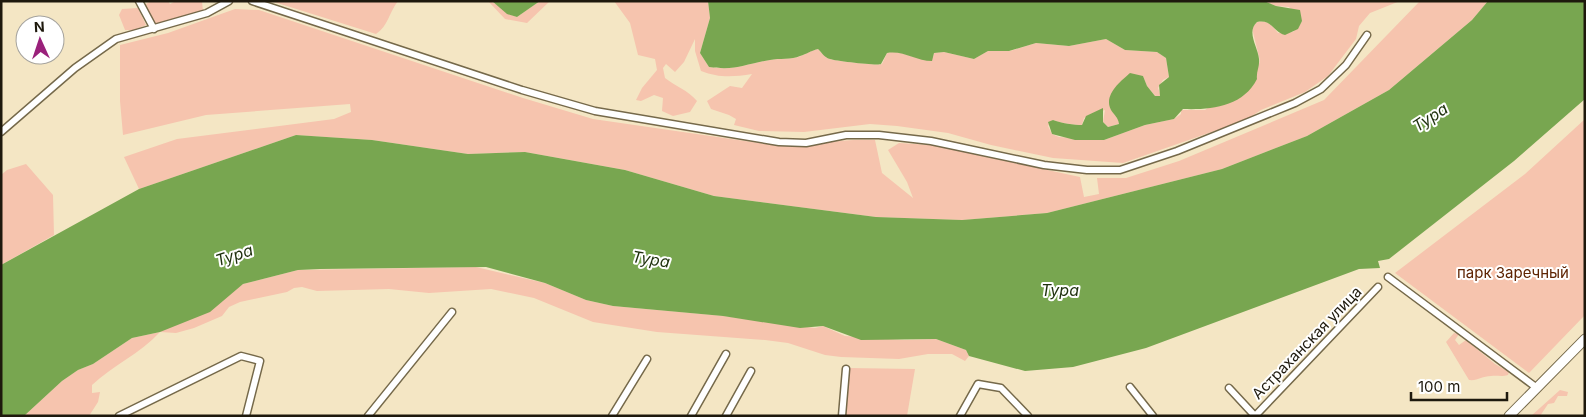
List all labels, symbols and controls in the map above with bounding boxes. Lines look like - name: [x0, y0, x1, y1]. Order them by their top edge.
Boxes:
- north arrow: [15, 15, 65, 65]
- text: N: [34, 18, 45, 35]
- water label: Тура: [1409, 98, 1452, 136]
- water label: Тура: [213, 240, 255, 270]
- water label: Тура: [631, 246, 672, 272]
- park label: парк Заречный: [1457, 263, 1569, 282]
- water label: Тура: [1041, 280, 1079, 300]
- street label: Астраханская улица: [1248, 282, 1365, 403]
- scale bar: [1411, 370, 1507, 402]
- text: 100 m: [1418, 377, 1460, 396]

